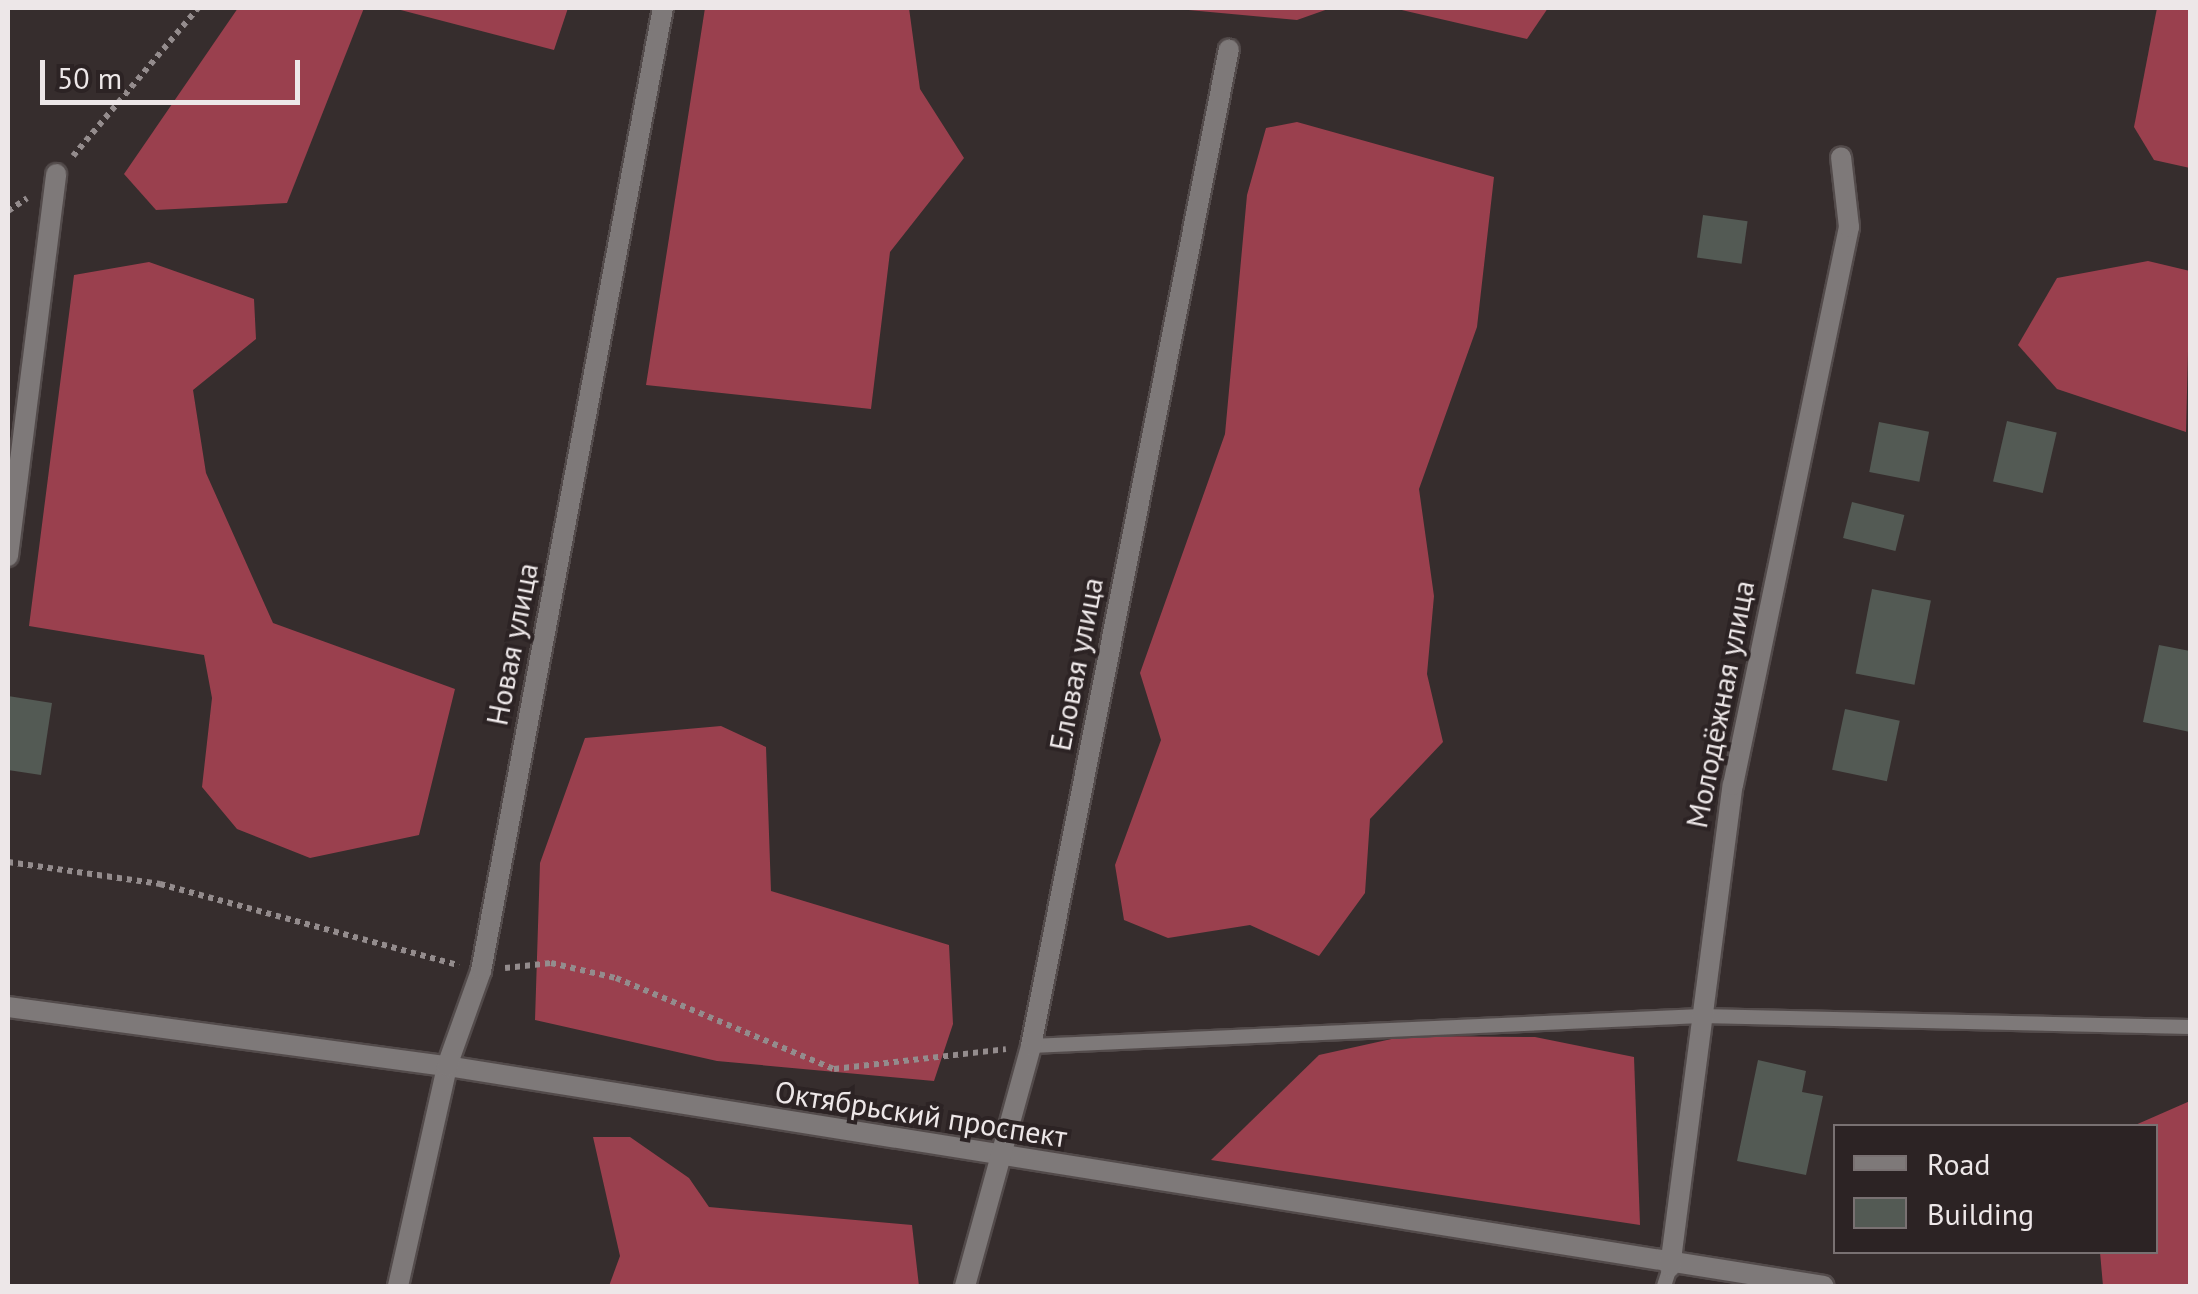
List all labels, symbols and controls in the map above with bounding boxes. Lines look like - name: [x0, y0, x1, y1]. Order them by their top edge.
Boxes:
- scale bar: [45, 40, 305, 102]
- text: 50 m: [57, 58, 122, 97]
- street label: Новая улица: [479, 560, 545, 728]
- street label: Еловая улица: [1042, 574, 1110, 754]
- street label: Молодёжная улица: [1678, 577, 1762, 831]
- street label: Октябрьский проспект: [772, 1073, 1070, 1155]
- legend: [1833, 1124, 2158, 1254]
- text: Road: [1927, 1144, 1991, 1183]
- text: Building: [1927, 1194, 2034, 1233]

